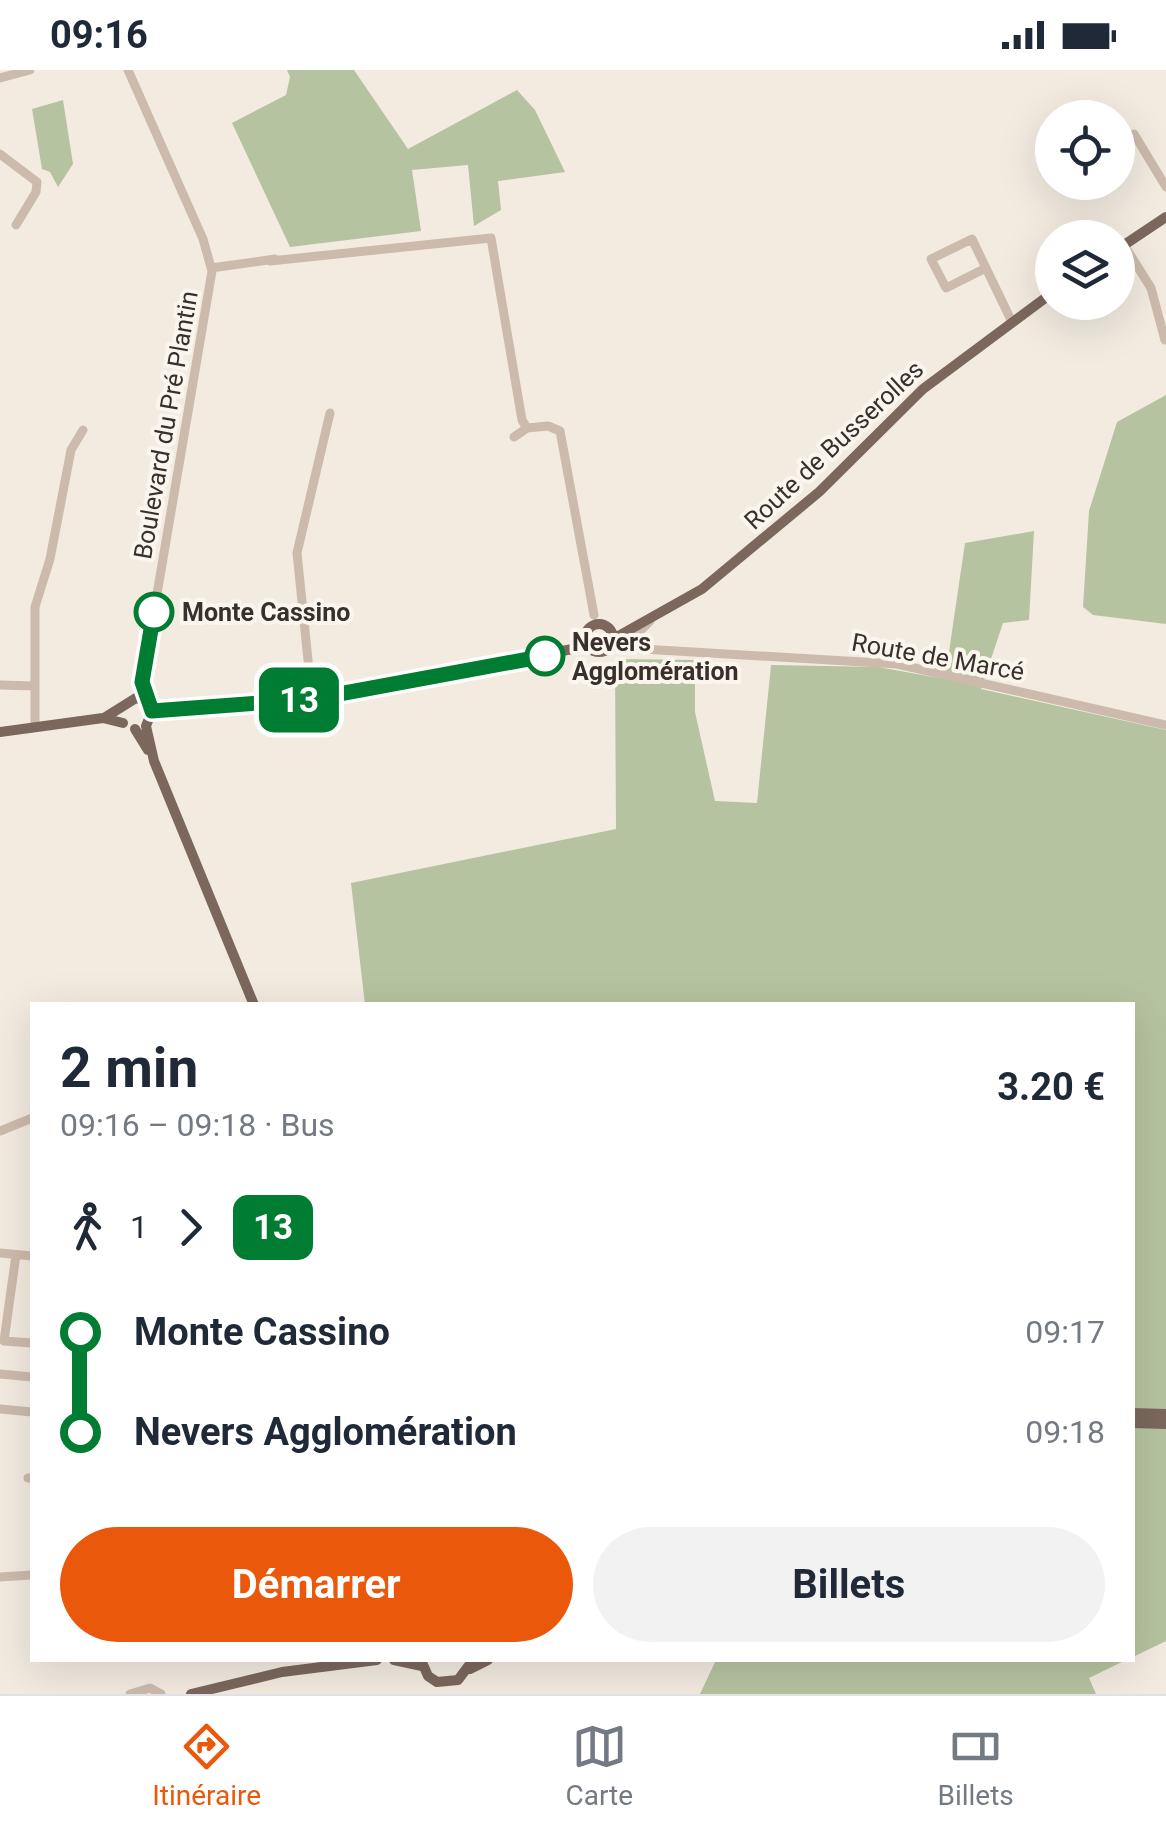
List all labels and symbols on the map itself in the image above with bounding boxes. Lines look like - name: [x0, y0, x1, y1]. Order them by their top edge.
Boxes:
- street label: Boulevard du Pré Plantin: [128, 289, 204, 561]
- street label: Route de Busserolles: [739, 355, 929, 535]
- marker: Monte Cassino: [135, 593, 173, 631]
- place label: Monte Cassino: [182, 598, 350, 627]
- place label: Nevers Agglomération: [572, 628, 739, 686]
- street label: Route de Marcé: [849, 628, 1027, 686]
- marker: Nevers Agglomération: [526, 637, 564, 675]
- line badge: 13: [254, 668, 344, 732]

